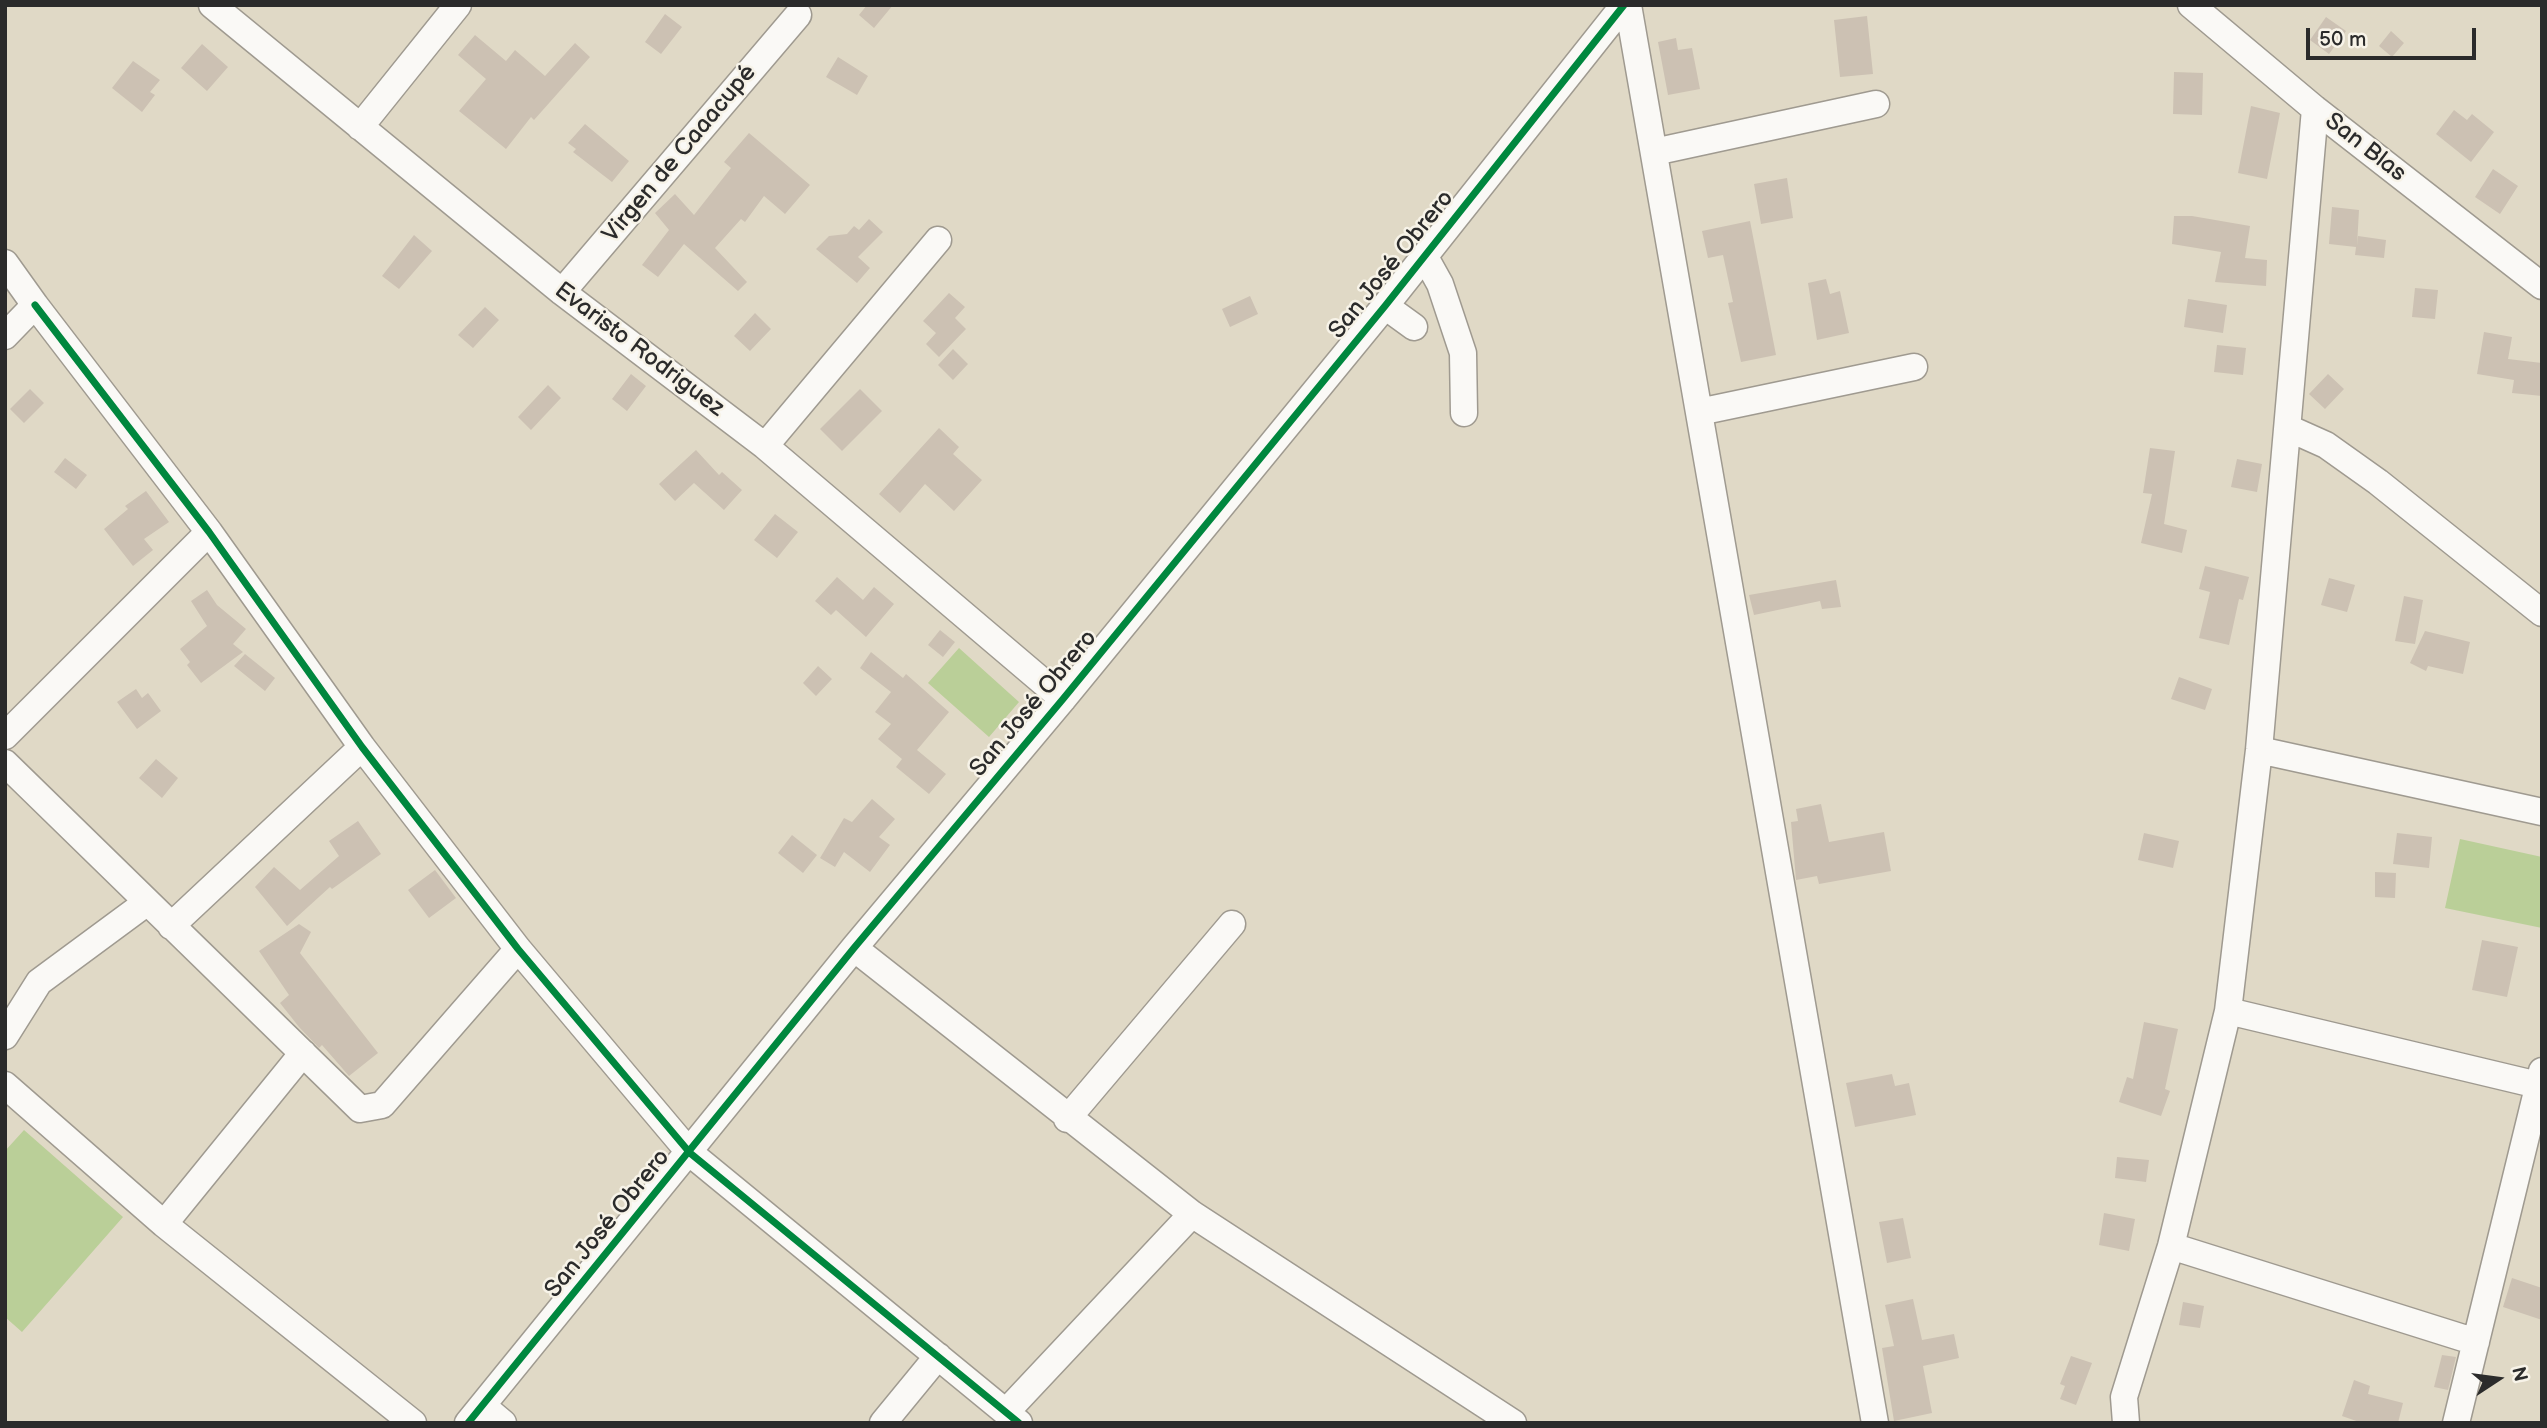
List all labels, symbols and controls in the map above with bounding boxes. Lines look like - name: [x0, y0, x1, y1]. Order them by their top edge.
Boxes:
- scale bar: [2309, 14, 2479, 58]
- text: 50 m: [2319, 27, 2366, 52]
- street label: Virgen de Caaacupé: [597, 59, 763, 249]
- street label: San Blas: [2319, 107, 2411, 189]
- street label: San José Obrero: [1323, 185, 1461, 345]
- street label: Evaristo Rodriguez: [548, 277, 730, 423]
- street label: San José Obrero: [964, 625, 1104, 783]
- street label: San José Obrero: [539, 1144, 677, 1304]
- north arrow: [2463, 1344, 2533, 1414]
- text: N: [2506, 1365, 2532, 1384]

